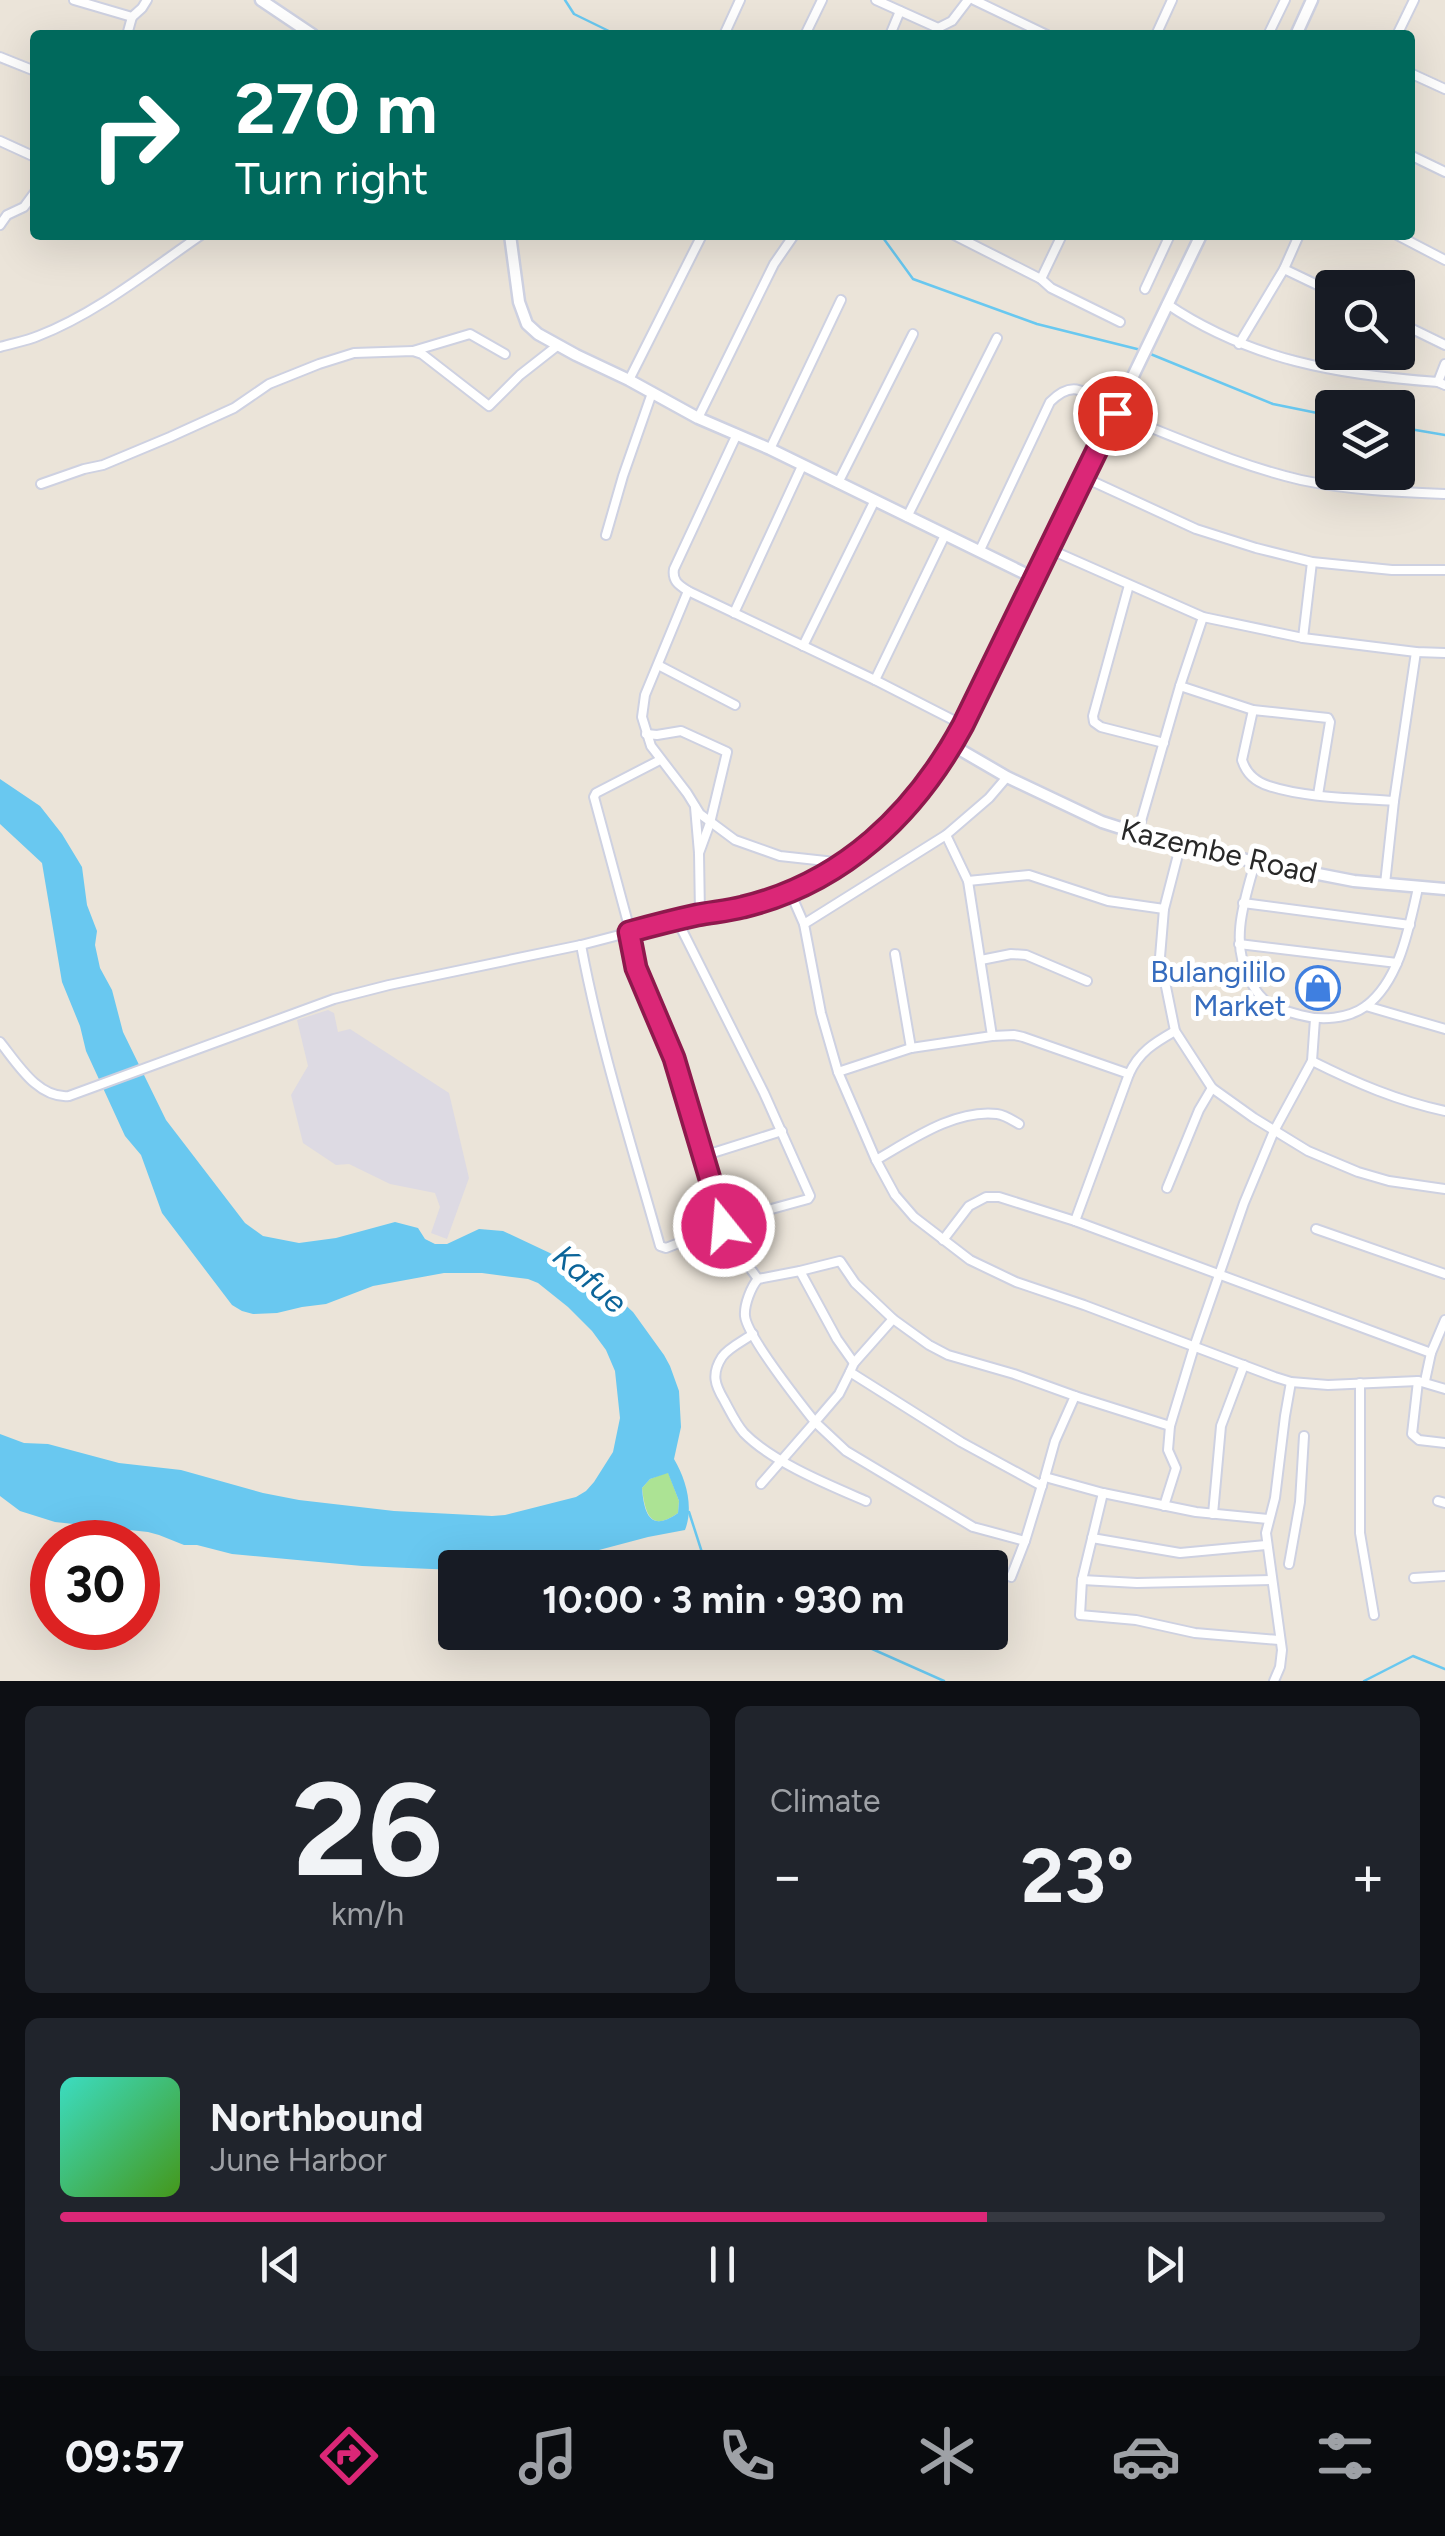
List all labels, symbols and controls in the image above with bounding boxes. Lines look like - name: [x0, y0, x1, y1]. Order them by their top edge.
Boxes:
- text: 270 m: [235, 66, 438, 151]
- icon: right: [70, 70, 200, 200]
- text: Turn right: [235, 151, 428, 205]
- map controls: [1315, 270, 1415, 490]
- button: search: [1315, 270, 1415, 370]
- pin: [1073, 371, 1158, 456]
- icon: arrive: [1088, 386, 1143, 441]
- button: layers: [1315, 390, 1415, 490]
- street label: Kazembe Road: [1117, 810, 1321, 892]
- place label: Bulangililo Market: [1150, 953, 1286, 1024]
- shop icon: Bulangililo Market: [1295, 965, 1341, 1011]
- position arrow: [672, 1174, 776, 1278]
- water label: Kafue: [545, 1237, 635, 1321]
- speed limit sign: 30: [30, 1520, 160, 1650]
- text: 10:00 · 3 min · 930 m: [542, 1577, 904, 1623]
- text: 26: [292, 1752, 443, 1908]
- text: Climate: [770, 1782, 881, 1820]
- text: 23°: [1021, 1831, 1134, 1921]
- text: −: [770, 1843, 804, 1909]
- text: +: [1351, 1843, 1385, 1909]
- text: km/h: [331, 1895, 404, 1933]
- text: Northbound: [210, 2095, 423, 2141]
- text: June Harbor: [210, 2141, 387, 2179]
- icon: previous: [253, 2237, 308, 2292]
- icon: pause: [695, 2237, 750, 2292]
- icon: next: [1137, 2237, 1192, 2292]
- icon: directions: [314, 2421, 384, 2491]
- icon: music: [513, 2421, 583, 2491]
- icon: phone: [712, 2421, 782, 2491]
- icon: climate: [912, 2421, 982, 2491]
- icon: car: [1111, 2421, 1181, 2491]
- icon: filters: [1310, 2421, 1380, 2491]
- text: 09:57: [65, 2429, 185, 2483]

